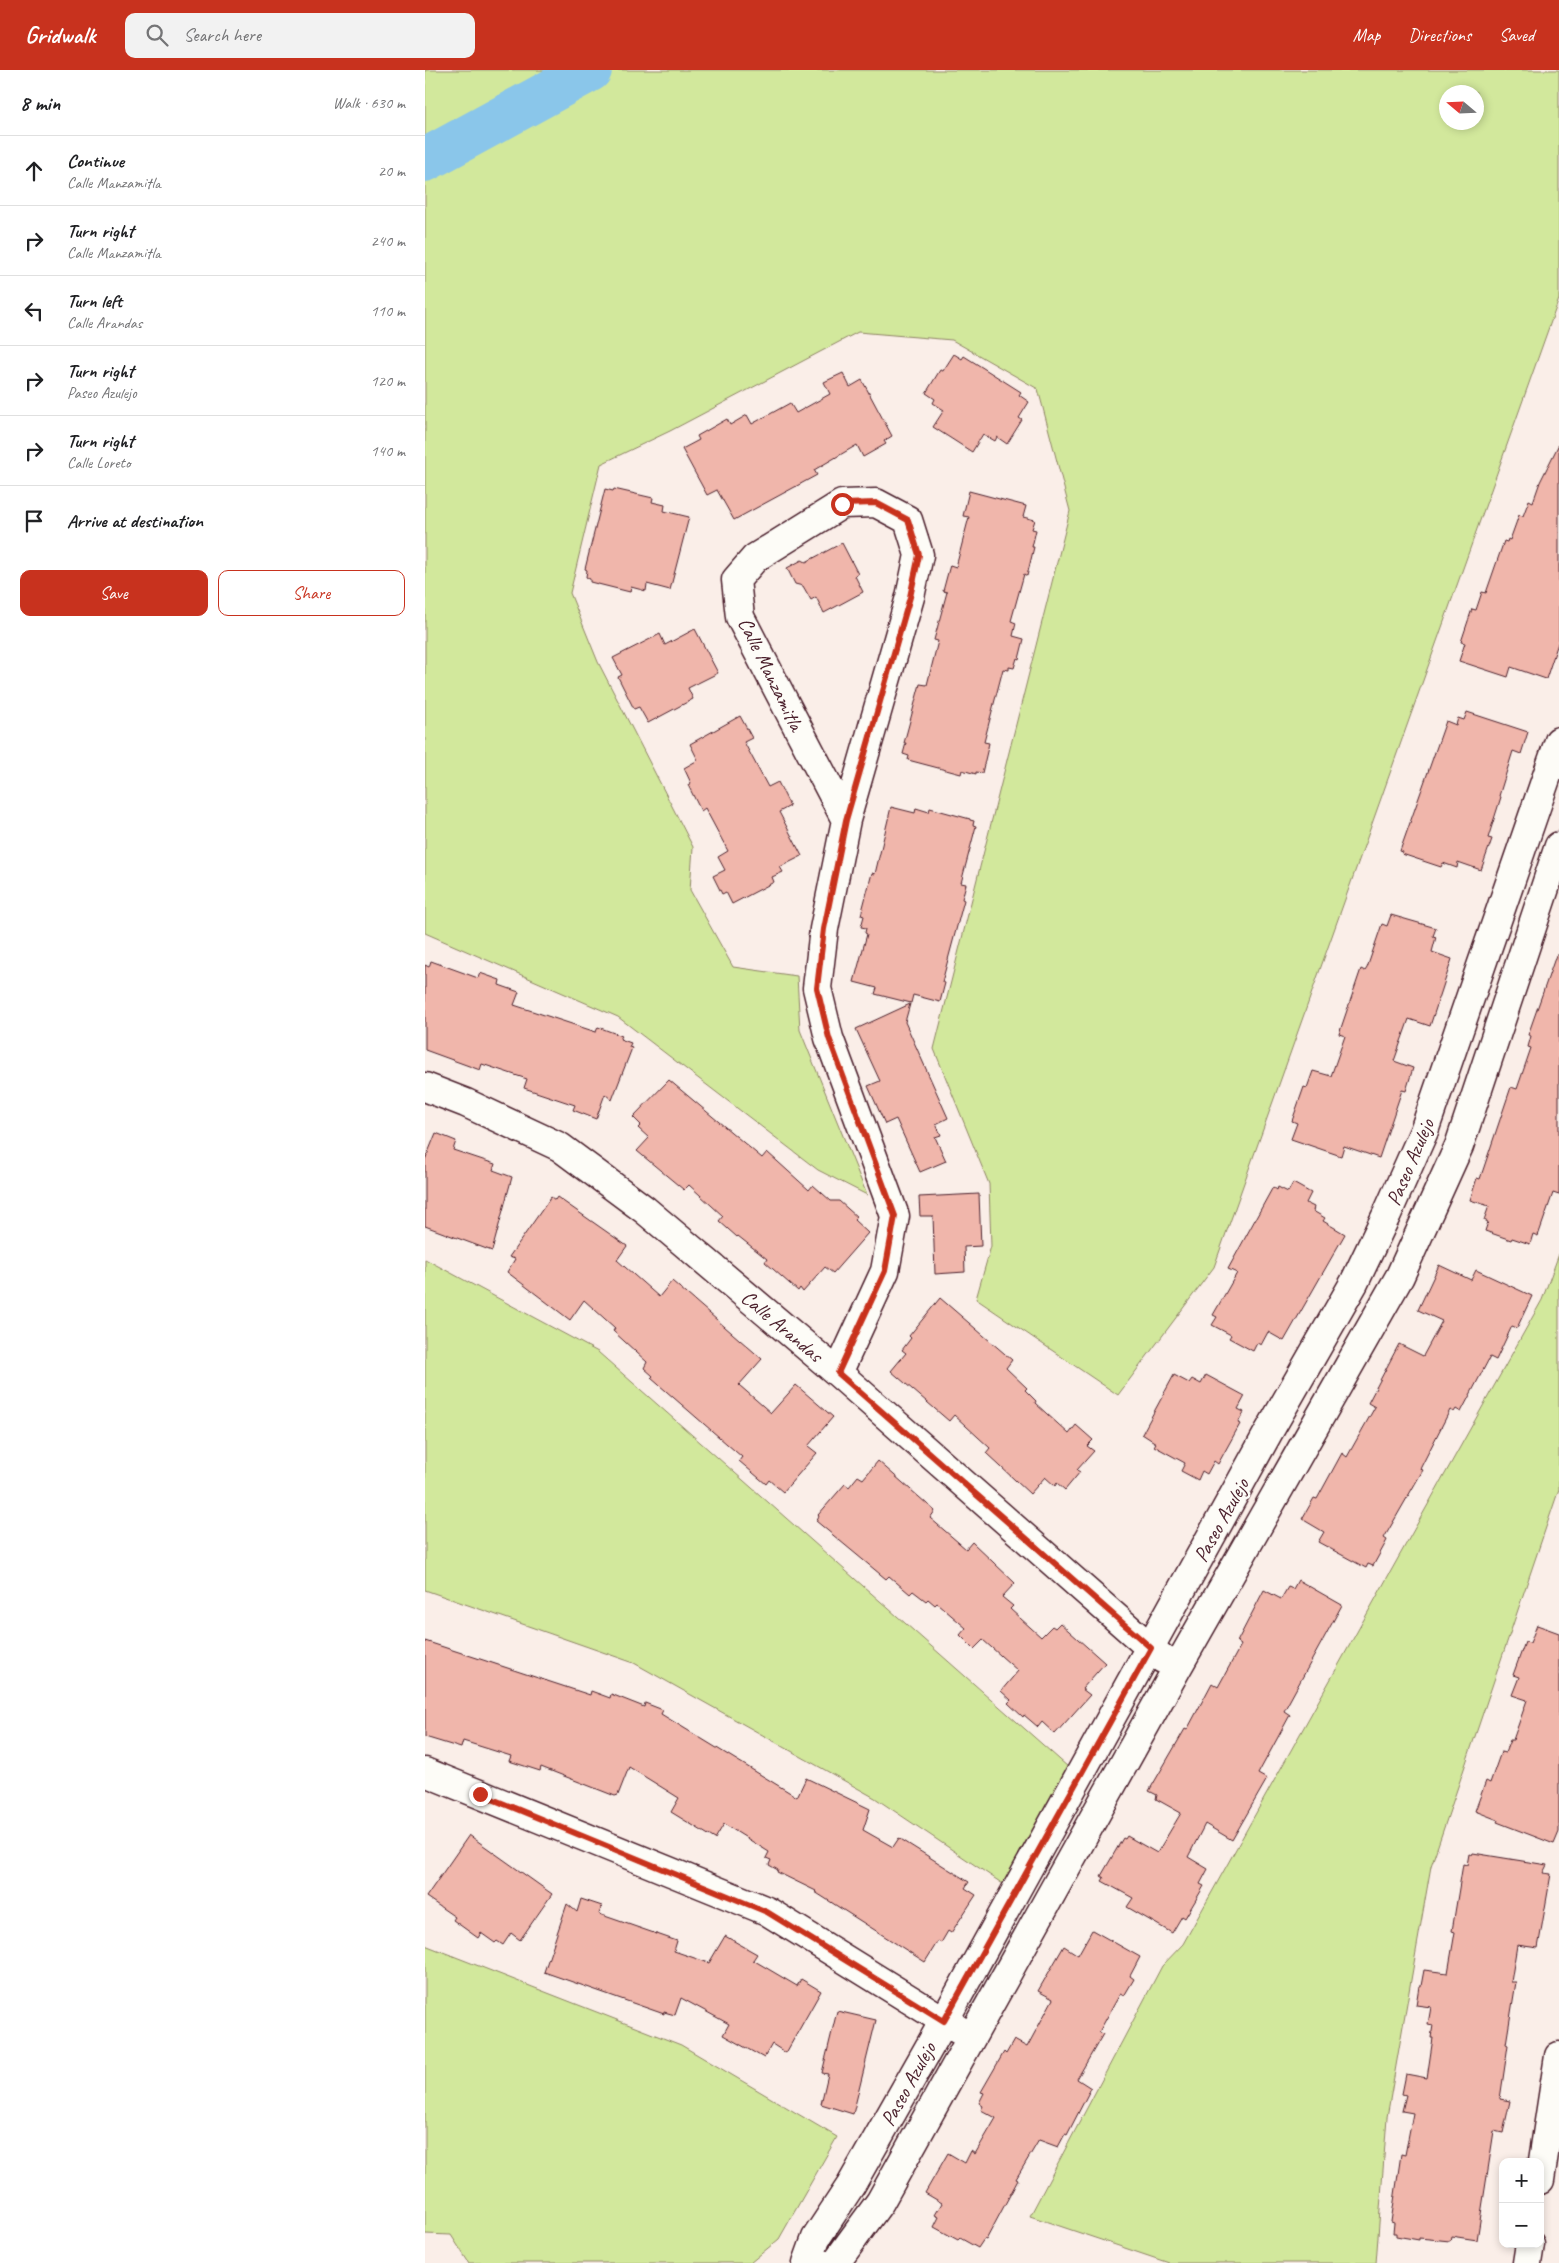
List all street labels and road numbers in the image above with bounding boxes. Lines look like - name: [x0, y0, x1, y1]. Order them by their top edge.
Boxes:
- street label: Calle Manzamitla: [732, 613, 811, 737]
- street label: Paseo Azulejo: [1380, 1113, 1440, 1209]
- street label: Calle Arandas: [736, 1284, 830, 1369]
- street label: Paseo Azulejo: [1187, 1472, 1255, 1566]
- street label: Paseo Azulejo: [874, 2036, 942, 2130]

